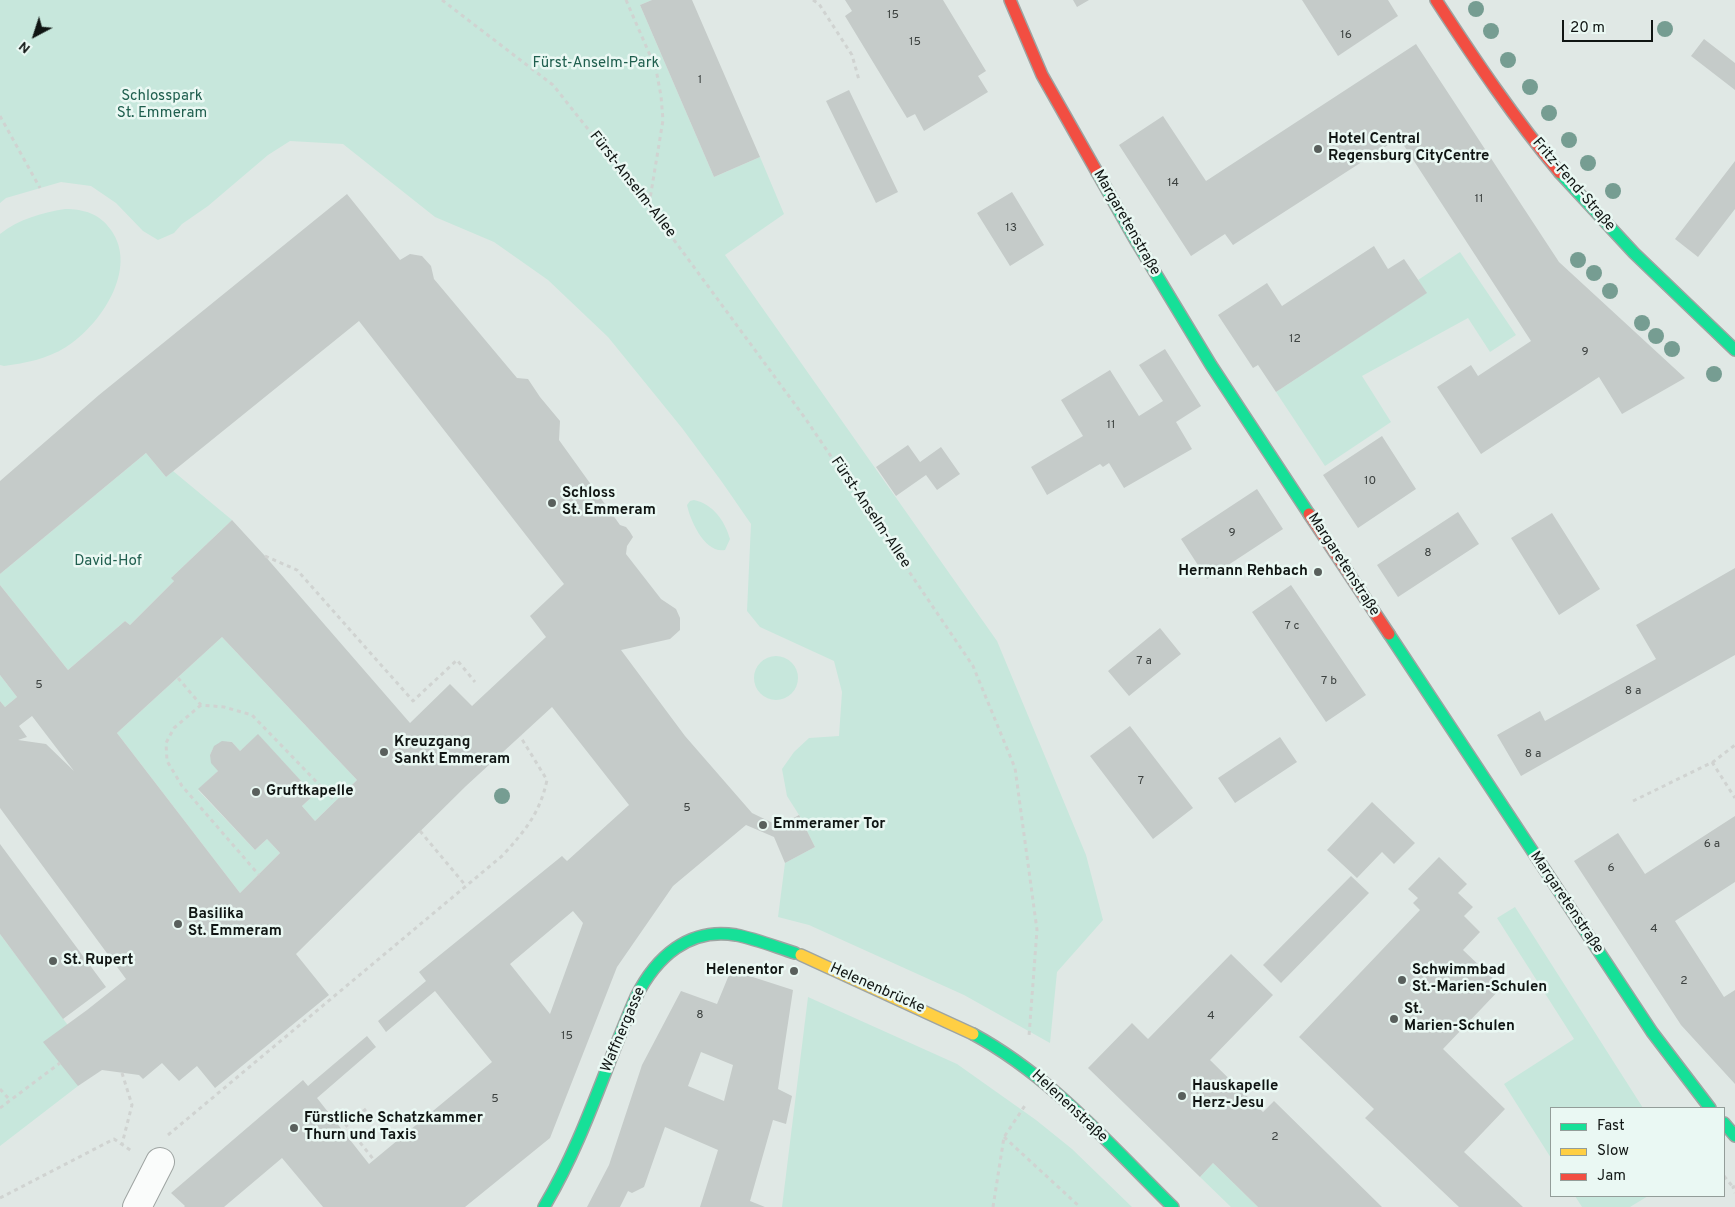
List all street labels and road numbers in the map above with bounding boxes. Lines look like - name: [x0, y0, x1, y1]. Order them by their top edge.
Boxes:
- street label: Fürst-Anselm-Allee: [585, 128, 679, 242]
- street label: Fritz-Fend-Straße: [1528, 135, 1618, 235]
- street label: Margaretenstraße: [1088, 167, 1164, 279]
- street label: Fürst-Anselm-Allee: [826, 454, 914, 572]
- street label: Margaretenstraße: [1303, 510, 1383, 620]
- street label: Margaretenstraße: [1525, 849, 1607, 957]
- street label: Helenenbrücke: [827, 960, 927, 1018]
- street label: Waffnergasse: [598, 985, 650, 1075]
- street label: Helenenstraße: [1027, 1067, 1111, 1147]

